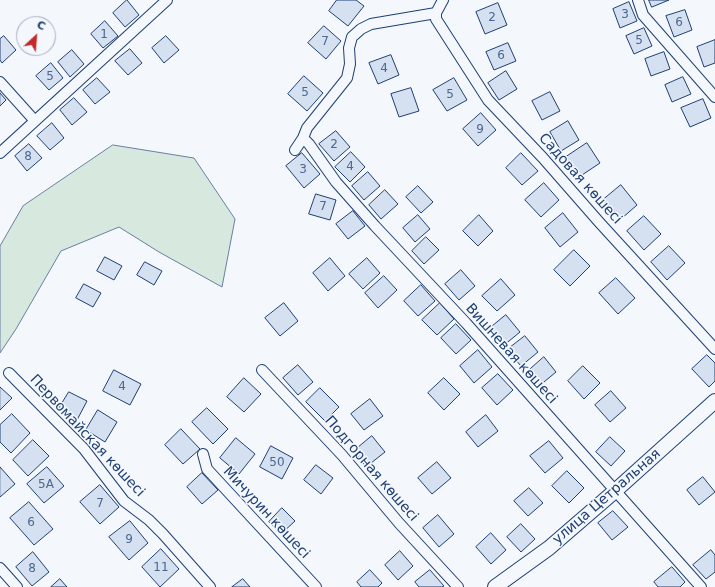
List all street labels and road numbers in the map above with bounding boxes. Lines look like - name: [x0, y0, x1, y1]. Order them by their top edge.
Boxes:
- street label: Садовая көшесі: [535, 130, 625, 228]
- street label: Вишневая көшесі: [462, 300, 560, 408]
- street label: Первомайская көшесі: [26, 371, 148, 501]
- street label: Подгорная көшесі: [321, 413, 421, 525]
- street label: улица Цетральная: [550, 446, 664, 548]
- street label: Мичурин көшесі: [219, 464, 313, 562]

